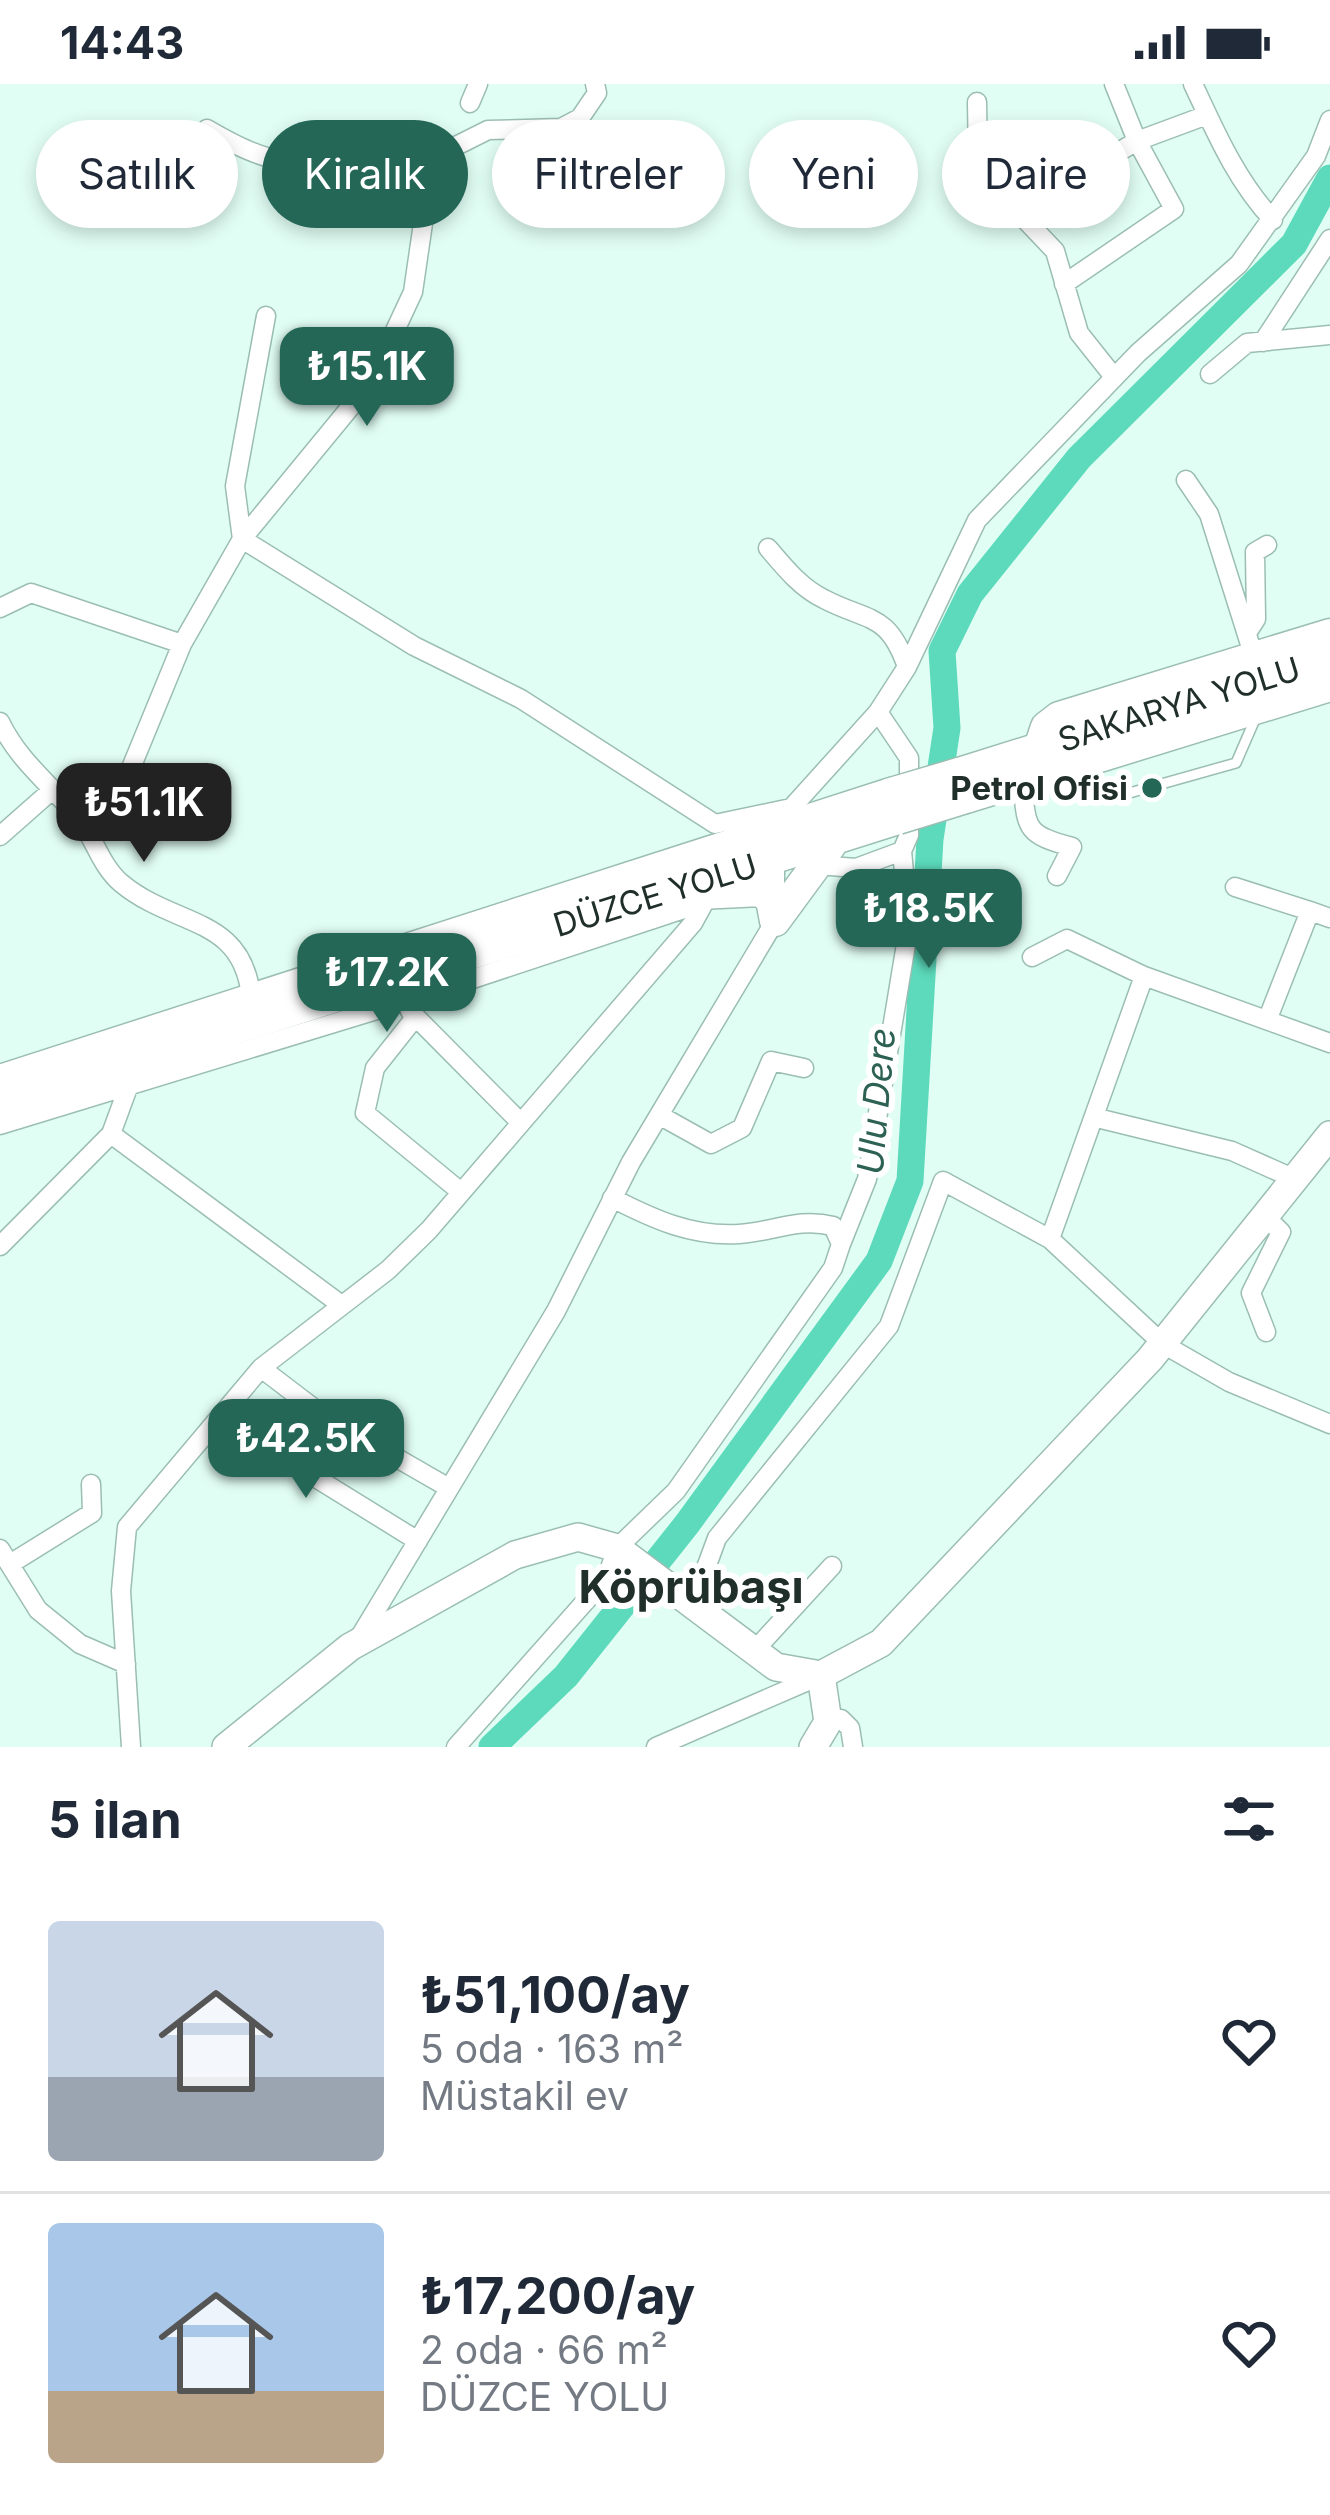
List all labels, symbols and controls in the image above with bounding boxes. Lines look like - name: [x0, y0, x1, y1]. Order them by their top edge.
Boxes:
- text: 14:43: [60, 15, 184, 70]
- chip: Satılık: [36, 120, 238, 228]
- chip: Kiralık: [262, 120, 468, 228]
- chip: Filtreler: [492, 120, 725, 228]
- chip: Yeni: [749, 120, 918, 228]
- chip: Daire: [942, 120, 1130, 228]
- pin: ₺15.1K: [269, 327, 465, 429]
- text: ₺15.1K: [307, 342, 427, 389]
- street label: SAKARYA YOLU: [1053, 648, 1305, 760]
- pin: ₺51.1K: [46, 763, 242, 865]
- place label: Petrol Ofisi: [950, 768, 1128, 808]
- marker: Petrol Ofisi: [1139, 775, 1165, 801]
- text: ₺51.1K: [83, 778, 205, 825]
- street label: DÜZCE YOLU: [548, 845, 762, 945]
- pin: ₺18.5K: [831, 869, 1027, 971]
- text: ₺18.5K: [863, 884, 995, 931]
- pin: ₺17.2K: [289, 933, 485, 1035]
- text: ₺17.2K: [324, 948, 450, 995]
- water label: Ulu Dere: [848, 1026, 904, 1176]
- pin: ₺42.5K: [208, 1399, 404, 1501]
- text: ₺42.5K: [235, 1414, 377, 1461]
- district label: Köprübaşı: [578, 1559, 804, 1614]
- icon: filters: [1216, 1786, 1282, 1852]
- text: 5 ilan: [48, 1789, 182, 1850]
- text: ₺51,100/ay: [420, 1964, 690, 2025]
- icon: home: [144, 1969, 288, 2113]
- icon: heart: [1216, 2008, 1282, 2074]
- text: 5 oda · 163 m²: [420, 2025, 684, 2072]
- text: Müstakil ev: [420, 2072, 629, 2119]
- text: ₺17,200/ay: [420, 2265, 695, 2326]
- icon: home: [144, 2271, 288, 2415]
- icon: heart: [1216, 2310, 1282, 2376]
- text: 2 oda · 66 m²: [420, 2326, 668, 2373]
- text: DÜZCE YOLU: [420, 2373, 669, 2420]

